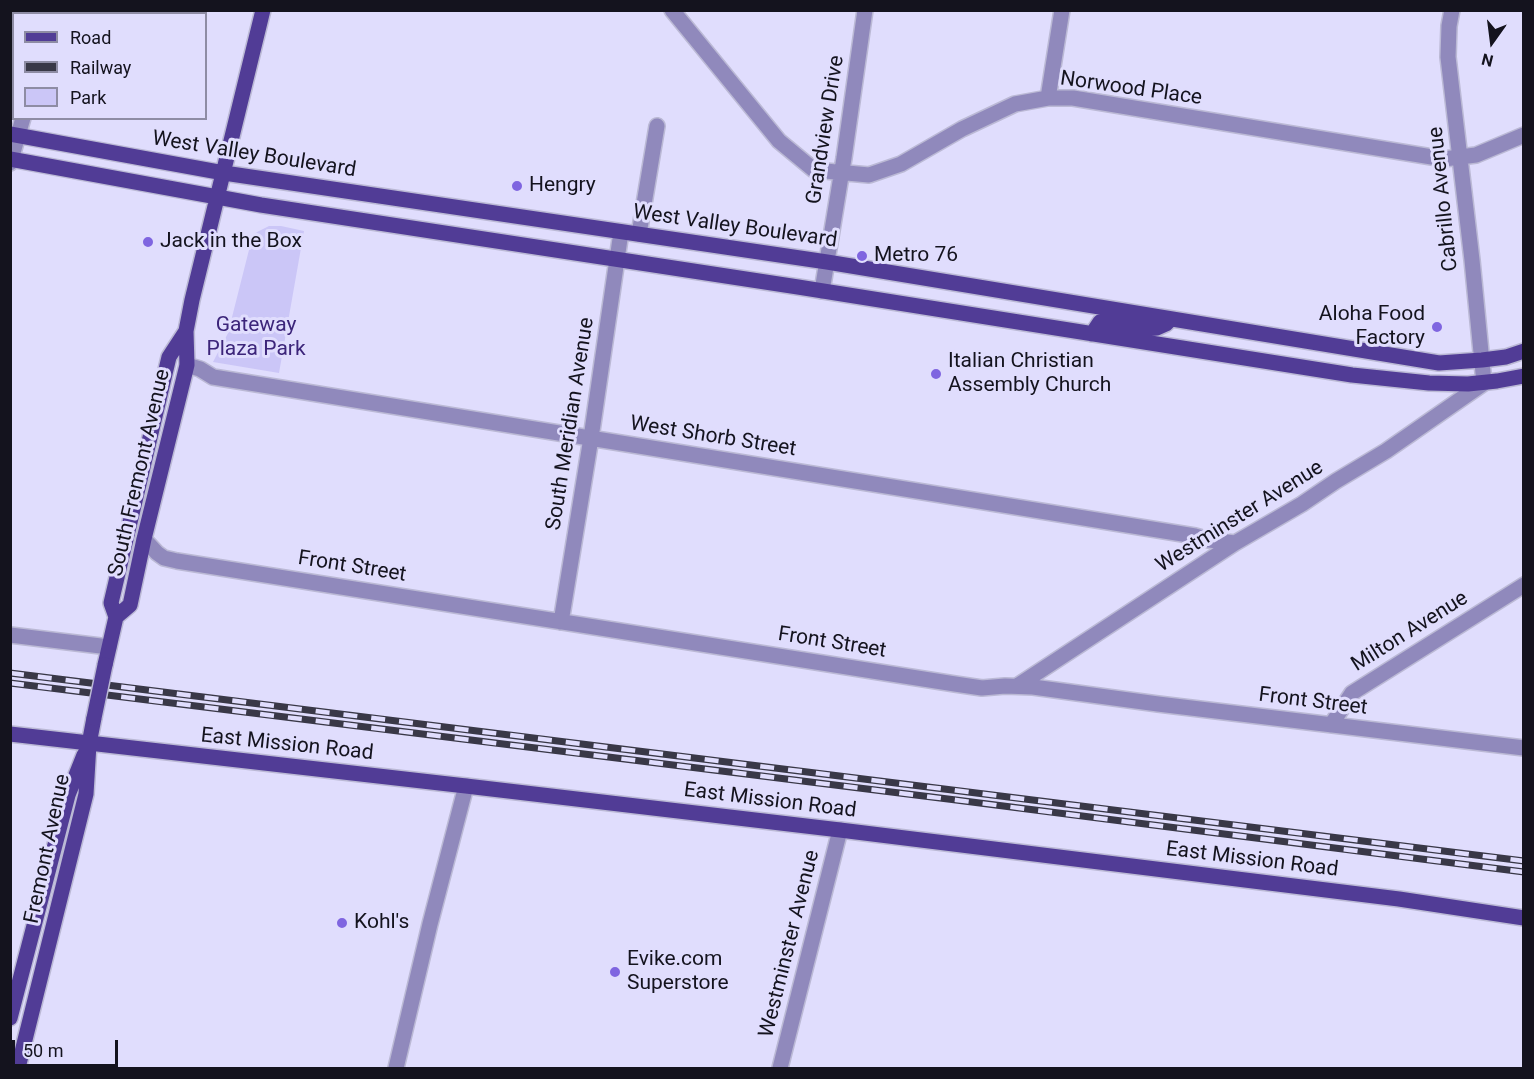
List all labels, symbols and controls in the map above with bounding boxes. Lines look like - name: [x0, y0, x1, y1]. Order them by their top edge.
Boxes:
- legend: [12, 12, 207, 120]
- north arrow: [1462, 12, 1522, 72]
- text: Road: [70, 27, 111, 48]
- text: N: [1480, 49, 1495, 71]
- street label: Grandview Drive: [802, 54, 850, 206]
- text: Railway: [70, 57, 131, 78]
- street label: Norwood Place: [1058, 67, 1204, 111]
- text: Park: [70, 87, 106, 108]
- street label: Cabrillo Avenue: [1424, 125, 1464, 273]
- street label: West Valley Boulevard: [150, 126, 358, 184]
- place label: Hengry: [529, 173, 596, 199]
- marker: Hengry: [510, 179, 524, 193]
- street label: West Valley Boulevard: [631, 200, 839, 254]
- place label: Jack in the Box: [160, 229, 302, 255]
- marker: Jack in the Box: [141, 235, 155, 249]
- place label: Metro 76: [874, 243, 958, 269]
- marker: Metro 76: [855, 249, 869, 263]
- place label: Aloha Food Factory: [1319, 302, 1425, 352]
- park label: Gateway Plaza Park: [206, 313, 306, 363]
- street label: South Meridian Avenue: [542, 316, 600, 532]
- marker: Aloha Food Factory: [1430, 320, 1444, 334]
- place label: Italian Christian Assembly Church: [948, 349, 1111, 399]
- street label: South Fremont Avenue: [104, 367, 176, 579]
- marker: Italian Christian Assembly Church: [929, 367, 943, 381]
- street label: West Shorb Street: [628, 411, 798, 463]
- street label: Westminster Avenue: [1152, 455, 1328, 579]
- street label: Front Street: [296, 546, 408, 588]
- street label: Milton Avenue: [1347, 586, 1473, 678]
- street label: Front Street: [776, 622, 888, 664]
- street label: Front Street: [1257, 683, 1369, 721]
- street label: East Mission Road: [199, 723, 375, 767]
- street label: Fremont Avenue: [20, 772, 76, 926]
- street label: East Mission Road: [682, 778, 858, 824]
- street label: East Mission Road: [1164, 837, 1340, 883]
- street label: Westminster Avenue: [755, 848, 825, 1040]
- place label: Kohl's: [354, 910, 409, 936]
- marker: Kohl's: [335, 916, 349, 930]
- place label: Evike.com Superstore: [627, 947, 729, 997]
- marker: Evike.com Superstore: [608, 965, 622, 979]
- scale bar: [15, 1028, 122, 1066]
- text: 50 m: [23, 1040, 63, 1061]

